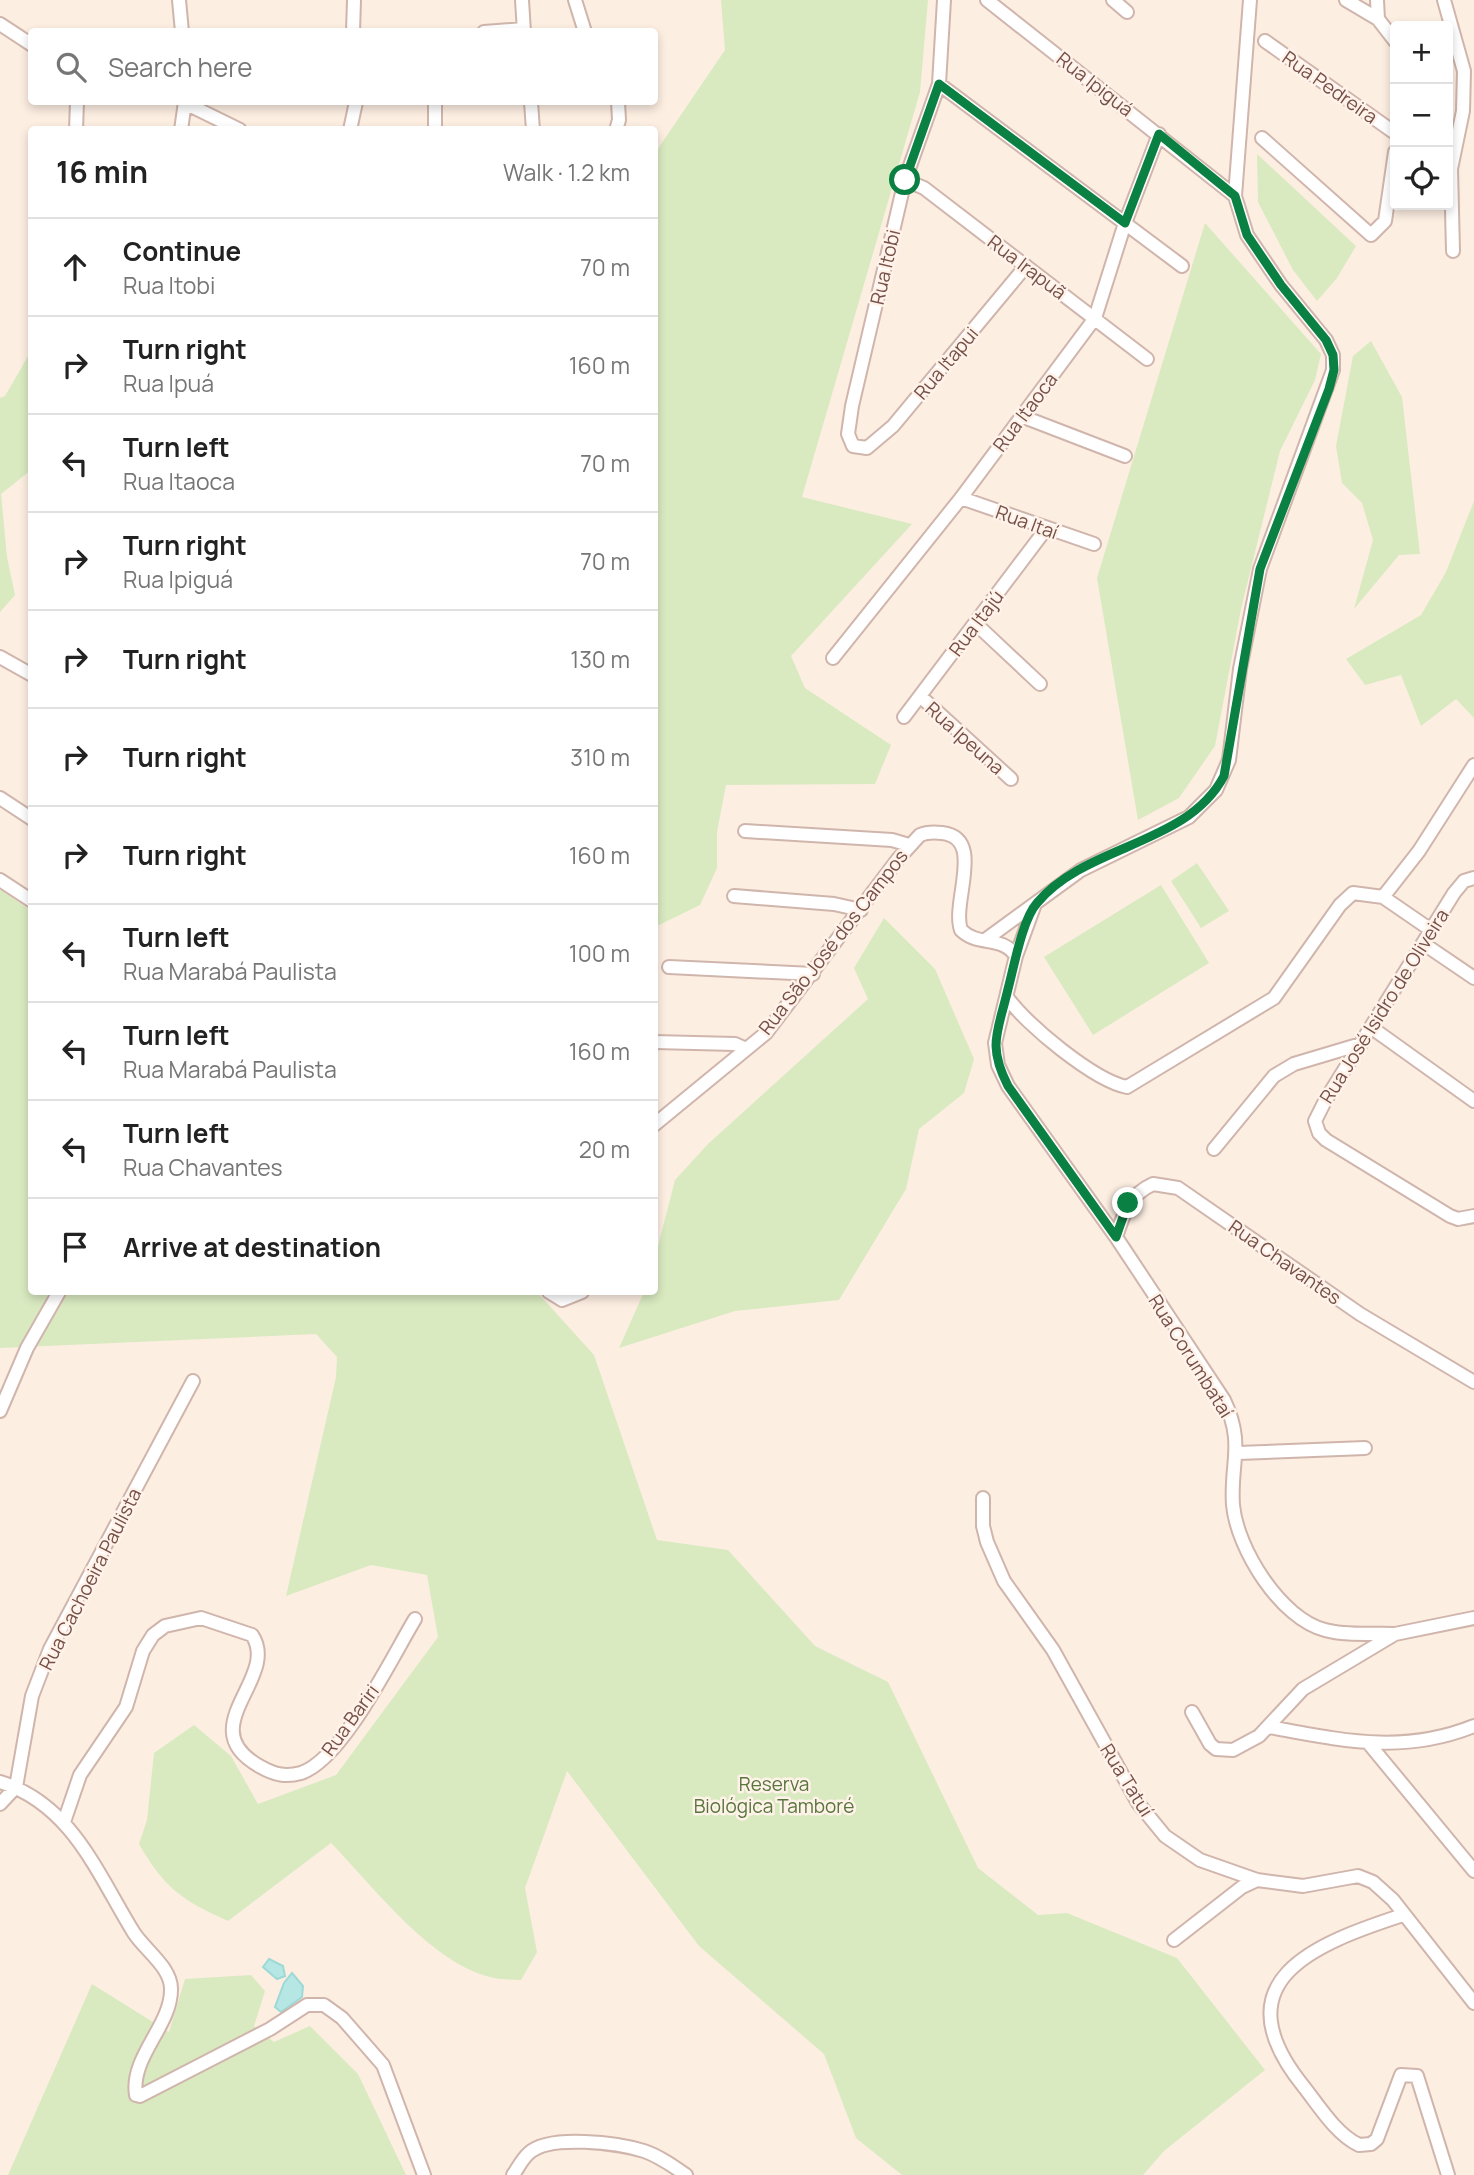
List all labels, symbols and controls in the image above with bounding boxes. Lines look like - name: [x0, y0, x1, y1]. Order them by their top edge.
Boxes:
- map controls: [1390, 21, 1453, 210]
- button: +: [1390, 21, 1453, 84]
- search box: [28, 28, 658, 105]
- street label: Rua Pedreira: [1277, 45, 1383, 129]
- street label: Rua Ipiguá: [1051, 46, 1139, 122]
- icon: search: [52, 48, 90, 86]
- text: Search here: [108, 49, 253, 85]
- button: −: [1390, 84, 1453, 147]
- button: locate: [1390, 147, 1453, 210]
- text: 16 min: [56, 151, 148, 192]
- text: Walk · 1.2 km: [503, 156, 630, 188]
- route start: [889, 164, 920, 195]
- street label: Rua Itobi: [864, 227, 906, 307]
- street label: Rua Irapuã: [982, 229, 1072, 305]
- text: Continue: [123, 233, 241, 269]
- icon: ahead: [56, 248, 94, 286]
- text: 70 m: [580, 251, 630, 283]
- text: Rua Itobi: [123, 269, 215, 301]
- street label: Rua Itapui: [908, 321, 984, 405]
- text: Turn right: [123, 331, 247, 367]
- icon: right: [56, 346, 94, 384]
- text: 160 m: [569, 349, 630, 381]
- text: Rua Ipuá: [123, 367, 214, 399]
- street label: Rua Itaoca: [987, 367, 1063, 457]
- text: Turn left: [123, 429, 230, 465]
- icon: left: [56, 444, 94, 482]
- text: 70 m: [580, 447, 630, 479]
- text: Rua Itaoca: [123, 465, 235, 497]
- street label: Rua Itaí: [992, 499, 1062, 545]
- text: Turn right: [123, 527, 247, 563]
- icon: right: [56, 542, 94, 580]
- text: 70 m: [580, 545, 630, 577]
- text: Rua Ipiguá: [123, 563, 233, 595]
- street label: Rua Itajú: [943, 585, 1009, 661]
- icon: right: [56, 640, 94, 678]
- text: Turn right: [123, 641, 247, 677]
- text: 130 m: [570, 643, 630, 675]
- street label: Rua Ipeuna: [920, 696, 1010, 780]
- icon: right: [56, 738, 94, 776]
- text: Turn right: [123, 739, 247, 775]
- text: 310 m: [570, 741, 630, 773]
- icon: right: [56, 836, 94, 874]
- text: Turn right: [123, 837, 247, 873]
- text: 160 m: [569, 839, 630, 871]
- street label: Rua São José dos Campos: [752, 844, 914, 1040]
- street label: Rua José Isidro de Oliveira: [1313, 904, 1455, 1108]
- text: Turn left: [123, 919, 230, 955]
- icon: left: [56, 934, 94, 972]
- text: 100 m: [569, 937, 630, 969]
- text: Rua Marabá Paulista: [123, 955, 337, 987]
- text: Turn left: [123, 1017, 230, 1053]
- icon: left: [56, 1032, 94, 1070]
- text: 160 m: [569, 1035, 630, 1067]
- text: Rua Marabá Paulista: [123, 1053, 337, 1085]
- text: Turn left: [123, 1115, 230, 1151]
- icon: left: [56, 1130, 94, 1168]
- text: 20 m: [579, 1133, 630, 1165]
- text: Rua Chavantes: [123, 1151, 283, 1183]
- route end: [1112, 1187, 1143, 1218]
- street label: Rua Chavantes: [1224, 1214, 1346, 1310]
- icon: arrive: [56, 1228, 94, 1266]
- text: Arrive at destination: [123, 1229, 381, 1265]
- street label: Rua Corumbataí: [1143, 1289, 1239, 1423]
- street label: Rua Cachoeira Paulista: [33, 1484, 147, 1674]
- street label: Rua Bariri: [315, 1679, 385, 1761]
- street label: Rua Tatuí: [1094, 1739, 1160, 1821]
- park label: Reserva Biológica Tamboré: [694, 1771, 854, 1819]

